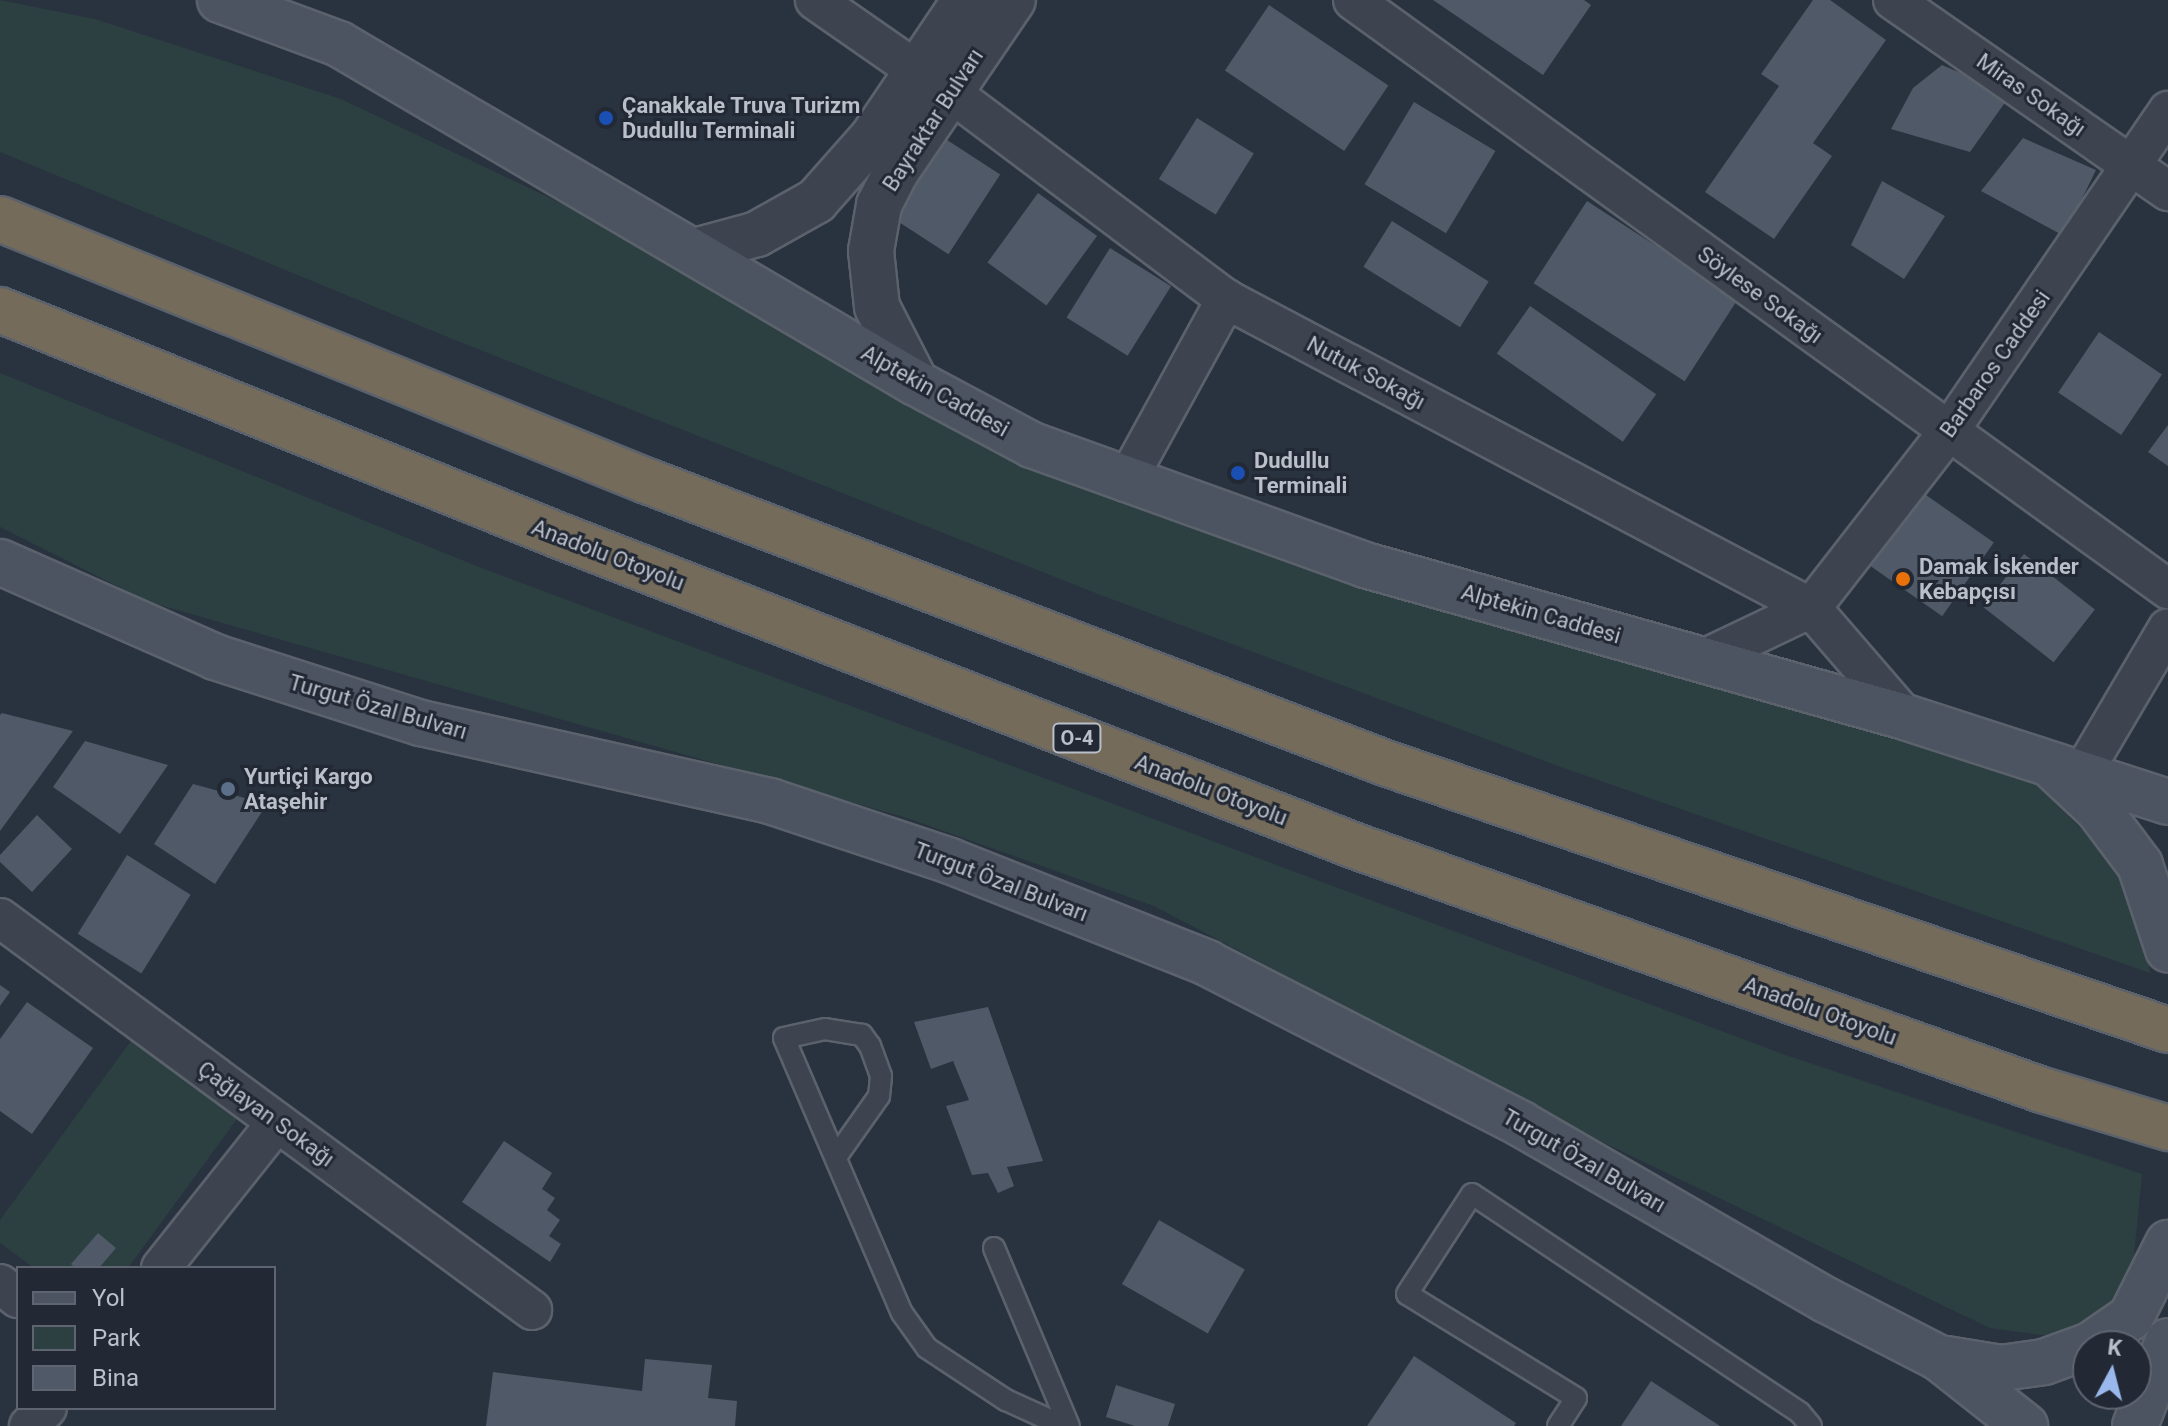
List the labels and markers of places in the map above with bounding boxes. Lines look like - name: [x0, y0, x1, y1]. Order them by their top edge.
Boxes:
- place label: Çanakkale Truva Turizm Dudullu Terminali: [622, 92, 861, 144]
- marker: Çanakkale Truva Turizm Dudullu Terminali: [597, 109, 615, 127]
- place label: Dudullu Terminali: [1254, 447, 1347, 498]
- marker: Dudullu Terminali: [1229, 464, 1247, 482]
- place label: Damak İskender Kebapçısı: [1919, 553, 2079, 604]
- marker: Damak İskender Kebapçısı: [1894, 570, 1912, 588]
- place label: Yurtiçi Kargo Ataşehir: [244, 763, 373, 814]
- marker: Yurtiçi Kargo Ataşehir: [219, 780, 237, 798]

